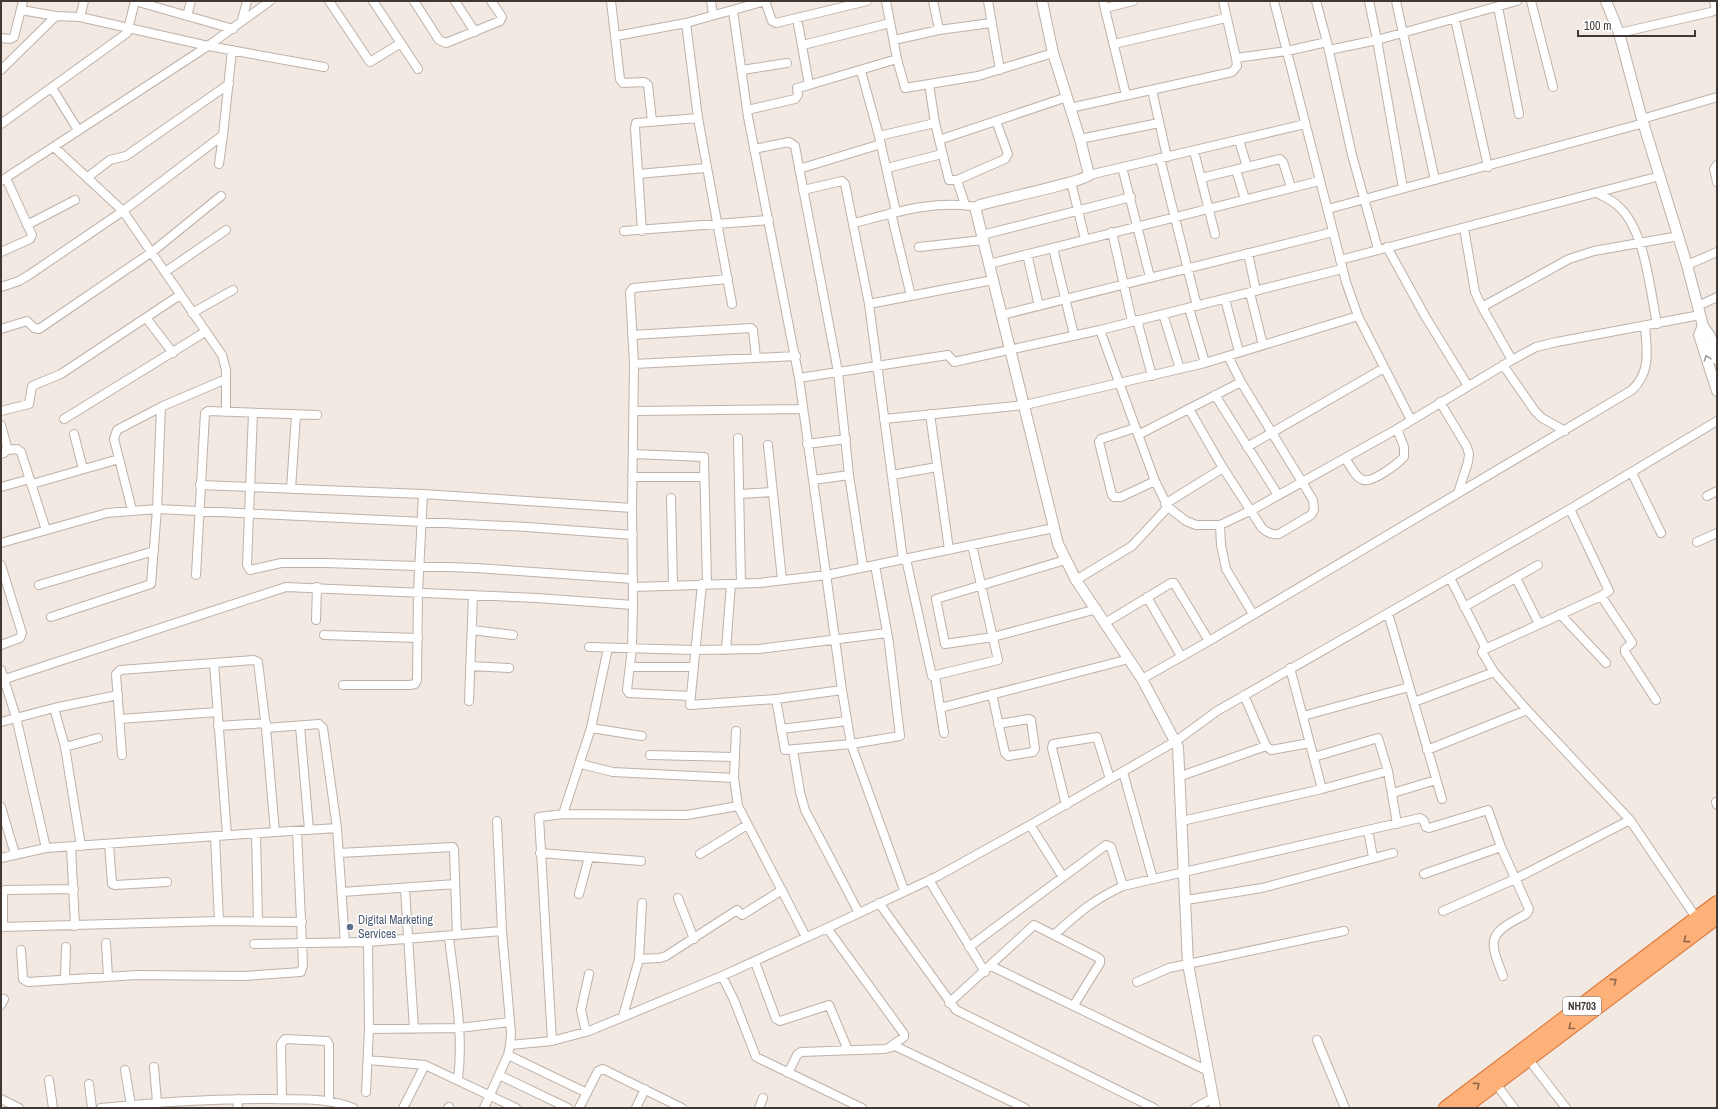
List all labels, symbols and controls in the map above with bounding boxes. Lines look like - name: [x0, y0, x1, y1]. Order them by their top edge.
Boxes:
- scale bar: [1578, 12, 1695, 38]
- text: 100 m: [1584, 18, 1611, 34]
- one-way arrow: [1703, 355, 1712, 362]
- place label: Digital Marketing Services: [358, 912, 433, 942]
- marker: Digital Marketing Services: [345, 922, 355, 932]
- one-way arrow: [1683, 935, 1690, 942]
- one-way arrow: [1610, 979, 1617, 986]
- road number: NH703: [1563, 997, 1601, 1015]
- one-way arrow: [1569, 1023, 1576, 1030]
- one-way arrow: [1473, 1082, 1480, 1089]

